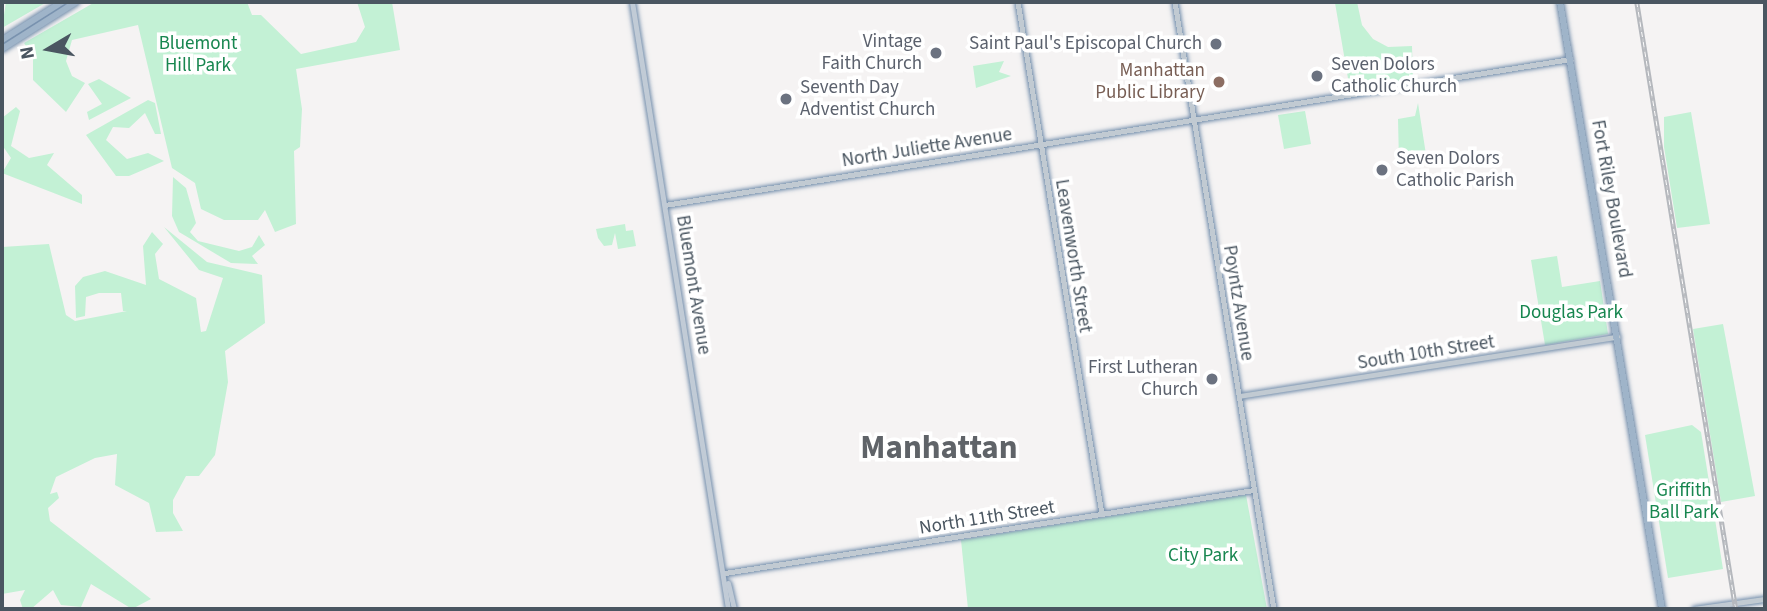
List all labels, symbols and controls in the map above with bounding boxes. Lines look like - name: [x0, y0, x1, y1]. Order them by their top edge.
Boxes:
- north arrow: [14, 14, 84, 84]
- place label: Vintage Faith Church: [822, 31, 922, 75]
- park label: Bluemont Hill Park: [159, 33, 237, 77]
- place label: Saint Paul's Episcopal Church: [969, 33, 1202, 55]
- marker: Saint Paul's Episcopal Church: [1208, 36, 1224, 52]
- text: N: [13, 44, 42, 61]
- marker: Vintage Faith Church: [928, 45, 944, 61]
- place label: Seven Dolors Catholic Church: [1331, 54, 1457, 98]
- place label: Manhattan Public Library: [1095, 60, 1205, 104]
- marker: Seven Dolors Catholic Church: [1309, 68, 1325, 84]
- marker: Manhattan Public Library: [1211, 74, 1227, 90]
- place label: Seventh Day Adventist Church: [800, 77, 935, 121]
- marker: Seventh Day Adventist Church: [778, 91, 794, 107]
- street label: Fort Riley Boulevard: [1586, 118, 1636, 280]
- street label: North Juliette Avenue: [840, 123, 1014, 173]
- place label: Seven Dolors Catholic Parish: [1396, 148, 1514, 192]
- marker: Seven Dolors Catholic Parish: [1374, 162, 1390, 178]
- street label: Leavenworth Street: [1050, 178, 1096, 334]
- street label: Bluemont Avenue: [671, 214, 715, 356]
- street label: Poyntz Avenue: [1218, 244, 1258, 362]
- park label: Douglas Park: [1519, 302, 1623, 324]
- street label: South 10th Street: [1356, 331, 1496, 375]
- place label: First Lutheran Church: [1088, 357, 1198, 401]
- marker: First Lutheran Church: [1204, 371, 1220, 387]
- district label: Manhattan: [860, 428, 1018, 468]
- park label: Griffith Ball Park: [1649, 480, 1719, 524]
- street label: North 11th Street: [918, 496, 1056, 540]
- park label: City Park: [1168, 545, 1238, 567]

